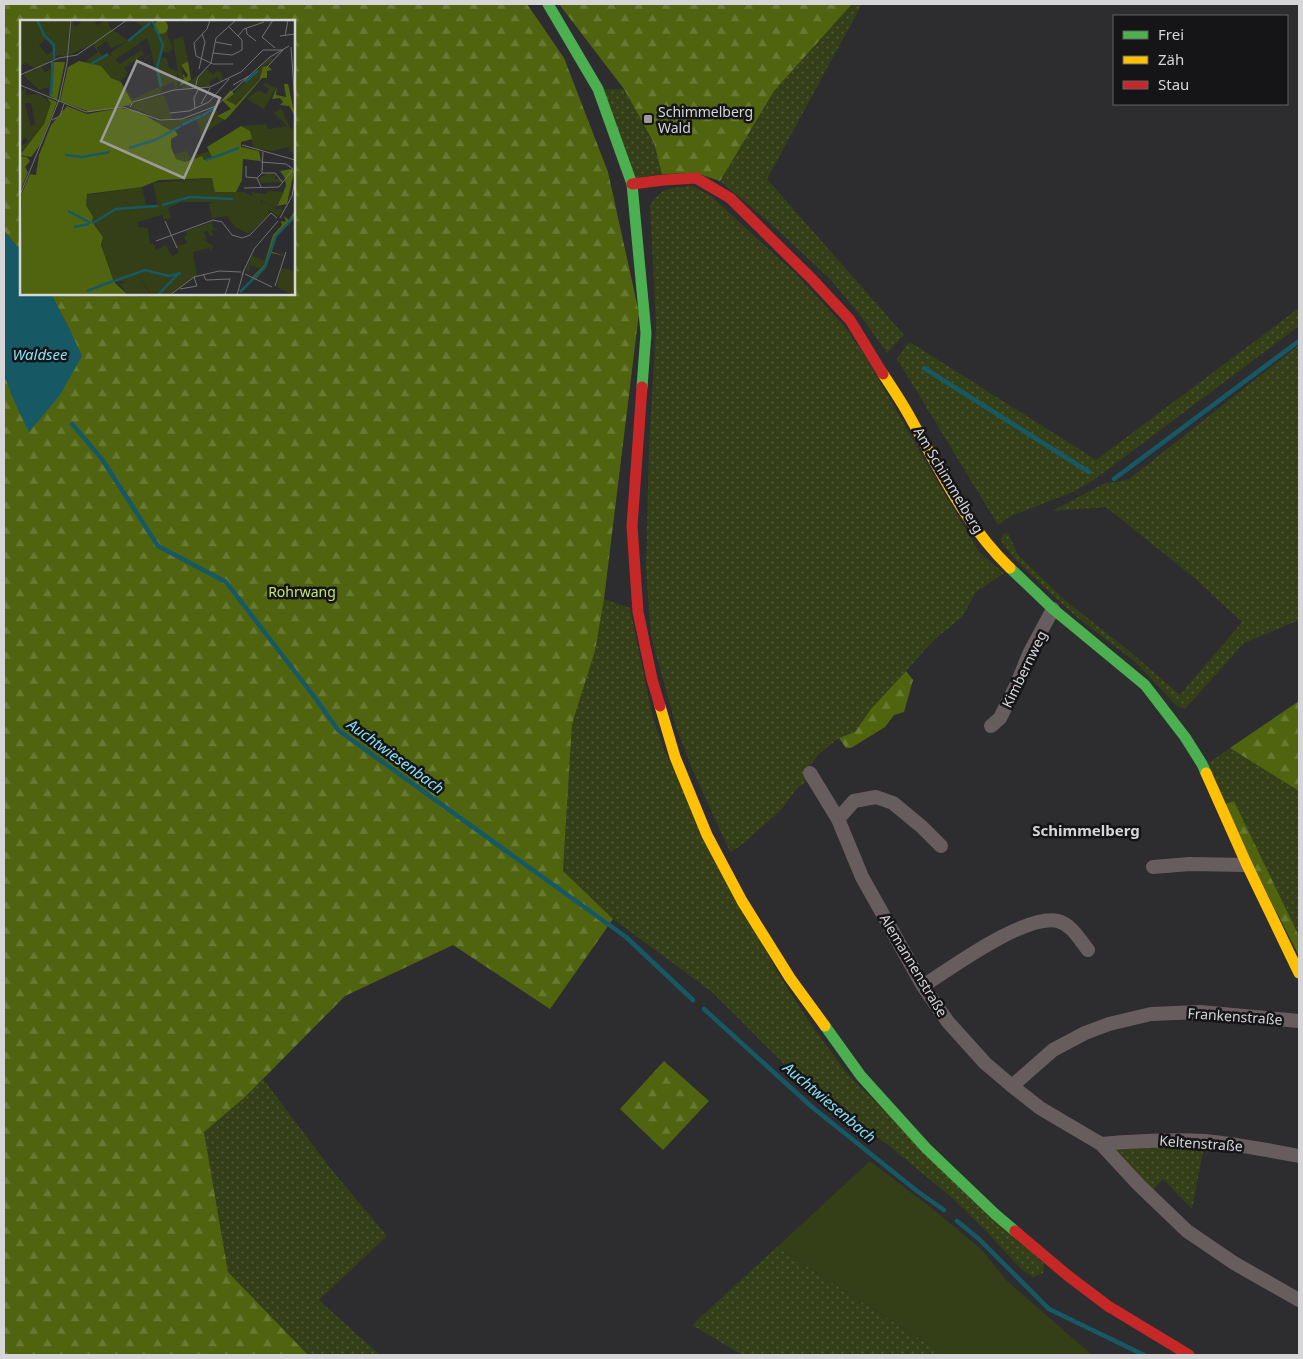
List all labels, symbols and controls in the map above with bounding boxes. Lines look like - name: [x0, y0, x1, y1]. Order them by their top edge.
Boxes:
- legend: [1113, 15, 1288, 105]
- inset map: [20, 20, 295, 295]
- text: Frei: [1158, 24, 1184, 44]
- text: Zäh: [1158, 49, 1184, 69]
- text: Stau: [1158, 74, 1189, 94]
- place label: Schimmelberg Wald: [658, 102, 753, 137]
- marker: Schimmelberg Wald: [642, 113, 654, 125]
- water label: Waldsee: [12, 344, 68, 364]
- street label: Am Schimmelberg: [910, 423, 988, 537]
- park label: Rohrwang: [268, 582, 336, 601]
- street label: Kimbernweg: [997, 627, 1051, 711]
- water label: Auchtwiesenbach: [343, 713, 448, 798]
- district label: Schimmelberg: [1032, 820, 1140, 840]
- street label: Alemannenstraße: [876, 910, 952, 1020]
- street label: Frankenstraße: [1187, 1003, 1283, 1029]
- water label: Auchtwiesenbach: [779, 1057, 881, 1147]
- street label: Keltenstraße: [1159, 1131, 1243, 1155]

